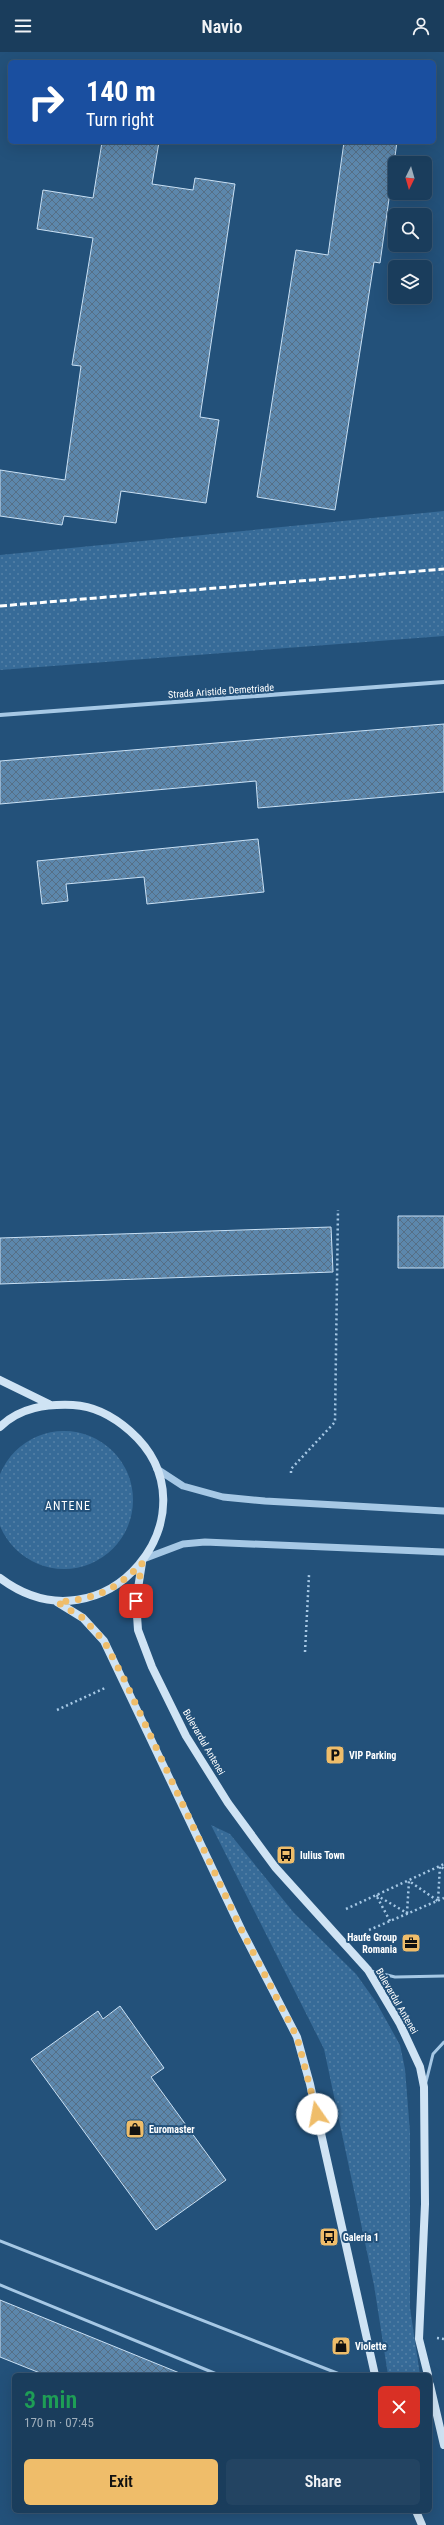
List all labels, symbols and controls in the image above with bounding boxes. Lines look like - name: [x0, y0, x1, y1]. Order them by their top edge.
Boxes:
- icon: menu: [12, 15, 34, 37]
- icon: person: [410, 15, 432, 37]
- text: Navio: [202, 16, 242, 37]
- text: 140 m: [86, 75, 156, 108]
- icon: right: [20, 76, 72, 128]
- text: Turn right: [86, 109, 154, 130]
- north arrow: [388, 156, 432, 200]
- map controls: [388, 156, 432, 304]
- button: search: [388, 208, 432, 252]
- button: layers: [388, 260, 432, 304]
- street label: Strada Aristide Demetriade: [168, 682, 275, 700]
- district label: ANTENE: [45, 1499, 91, 1513]
- pin: [119, 1584, 153, 1618]
- icon: arrive: [125, 1590, 147, 1612]
- street label: Bulevardul Antenei: [181, 1707, 227, 1777]
- parking icon: VIP Parking: [324, 1744, 346, 1766]
- place label: VIP Parking: [349, 1750, 396, 1761]
- bus stop icon: Iulius Town: [275, 1844, 297, 1866]
- place label: Iulius Town: [300, 1850, 345, 1861]
- place label: Haufe Group Romania: [347, 1932, 397, 1955]
- office icon: Haufe Group Romania: [400, 1932, 422, 1954]
- street label: Bulevardul Antenei: [374, 1966, 420, 2036]
- position arrow: [296, 2093, 338, 2135]
- shop icon: Euromaster: [124, 2118, 146, 2140]
- place label: Euromaster: [149, 2124, 195, 2135]
- bus stop icon: Galeria 1: [318, 2226, 340, 2248]
- place label: Galeria 1: [343, 2232, 379, 2243]
- shop icon: Violette: [330, 2335, 352, 2357]
- place label: Violette: [355, 2341, 387, 2352]
- text: 3 min: [24, 2386, 77, 2414]
- button: close: [378, 2386, 420, 2428]
- text: 170 m · 07:45: [24, 2415, 94, 2430]
- button: Exit: [24, 2459, 218, 2505]
- button: Share: [226, 2459, 420, 2505]

